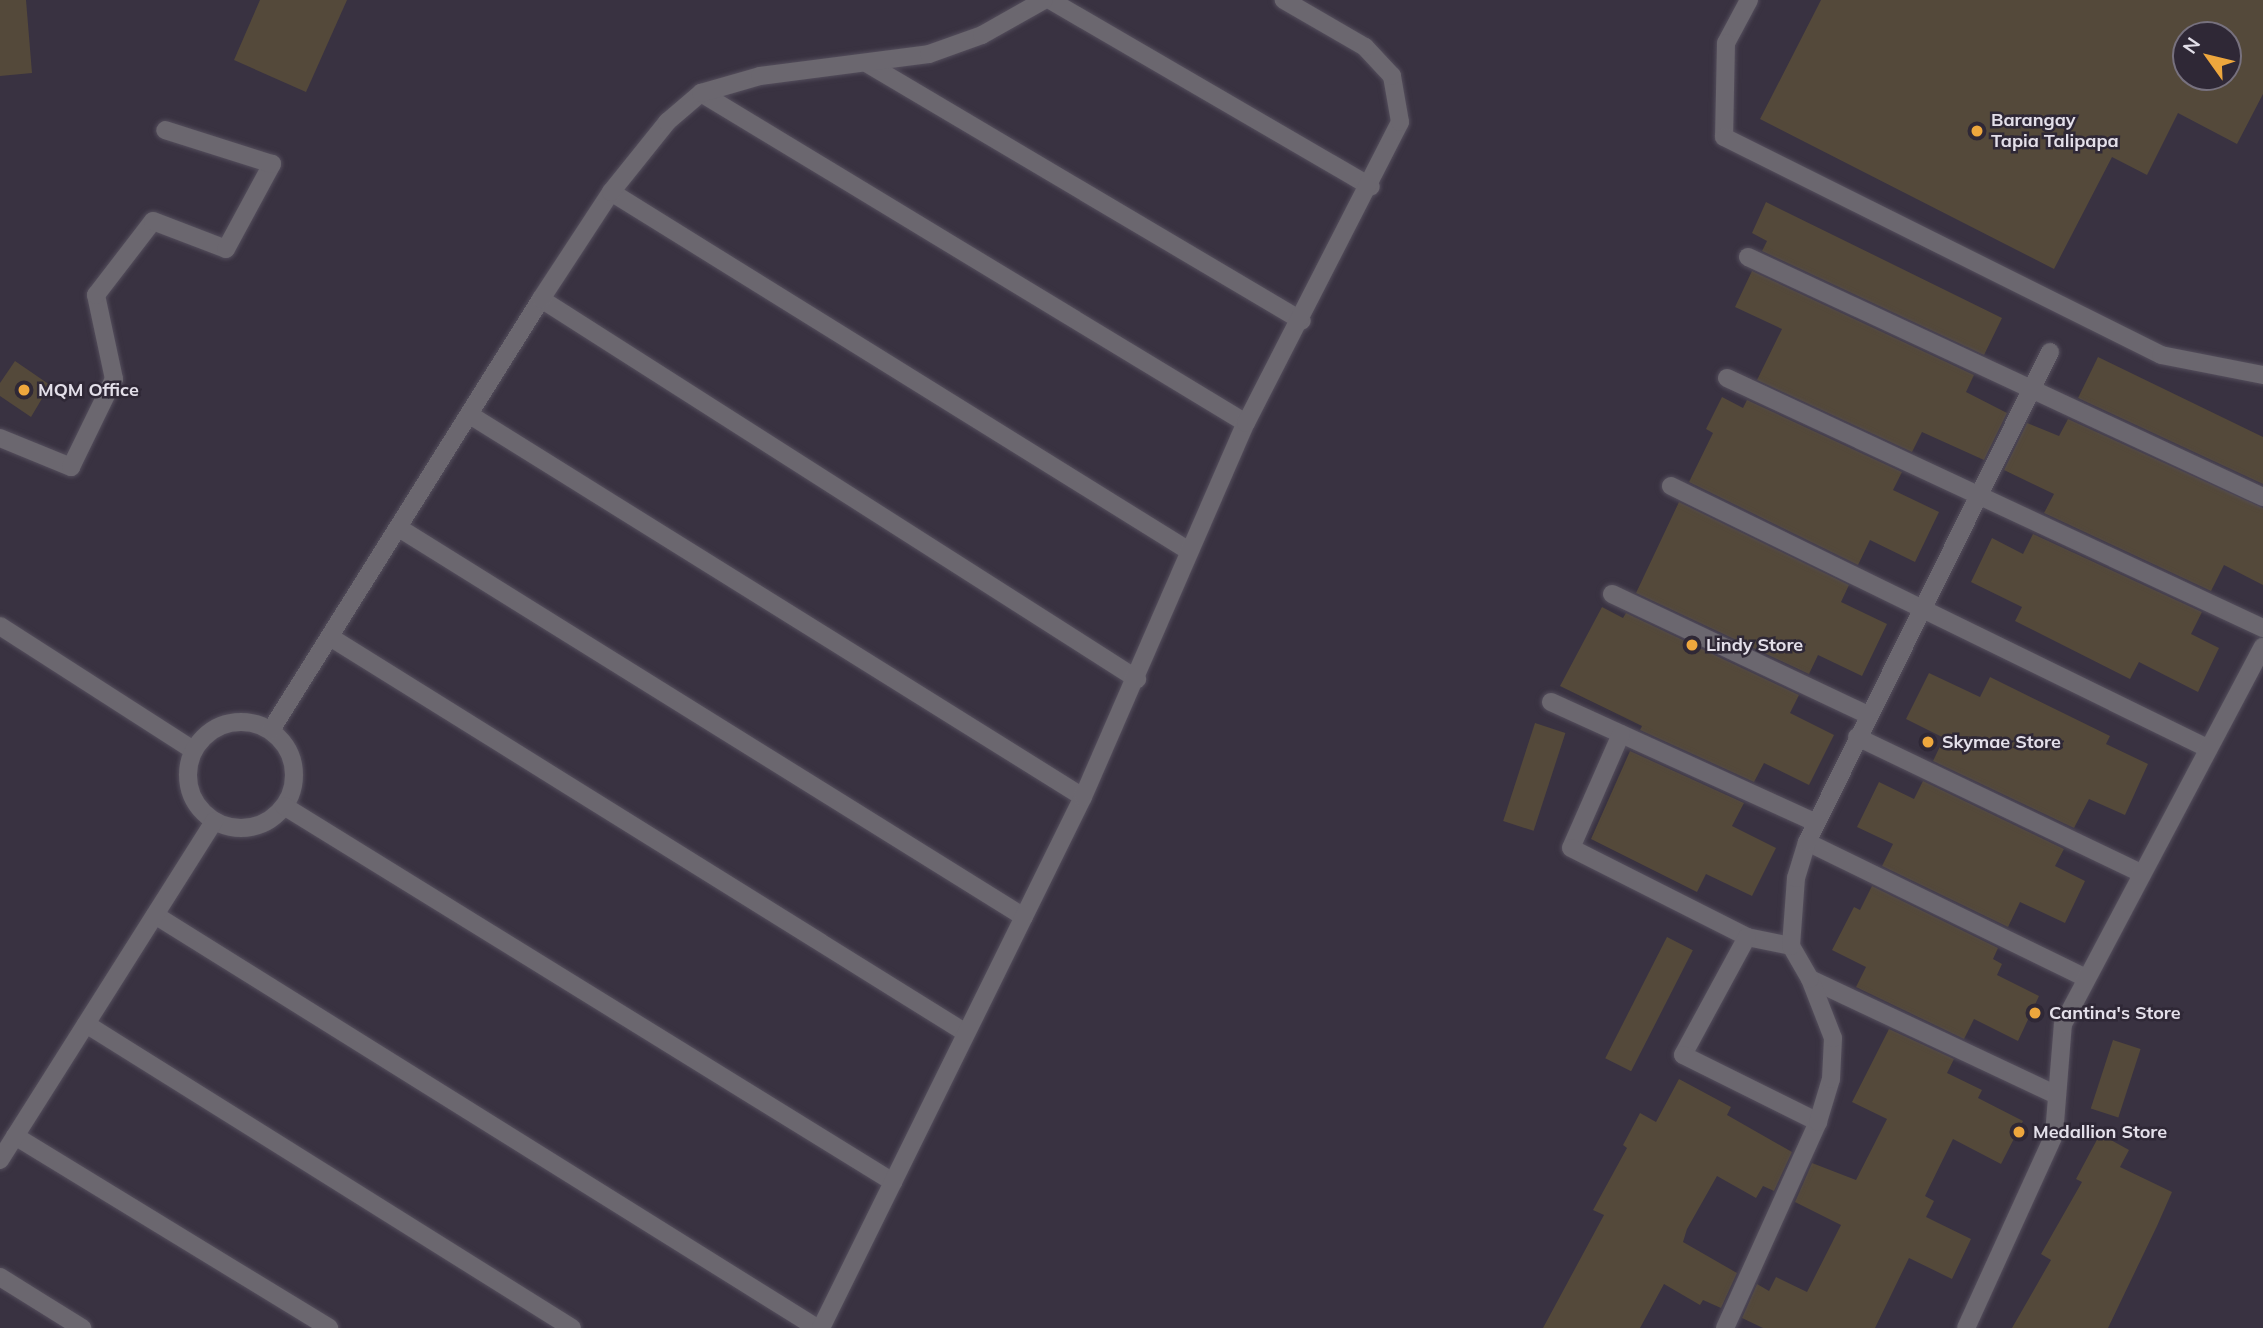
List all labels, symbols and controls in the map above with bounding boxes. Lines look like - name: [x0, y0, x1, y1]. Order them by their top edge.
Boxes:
- north arrow: [2172, 21, 2242, 91]
- text: N: [2177, 33, 2205, 58]
- place label: Barangay Tapia Talipapa: [1991, 110, 2119, 152]
- marker: Barangay Tapia Talipapa: [1969, 123, 1985, 139]
- place label: MQM Office: [38, 379, 139, 401]
- marker: MQM Office: [16, 382, 32, 398]
- place label: Lindy Store: [1706, 634, 1803, 656]
- marker: Lindy Store: [1684, 637, 1700, 653]
- place label: Skymae Store: [1942, 731, 2061, 753]
- marker: Skymae Store: [1920, 734, 1936, 750]
- place label: Cantina's Store: [2049, 1002, 2181, 1024]
- marker: Cantina's Store: [2027, 1005, 2043, 1021]
- place label: Medallion Store: [2033, 1121, 2167, 1143]
- marker: Medallion Store: [2011, 1124, 2027, 1140]

